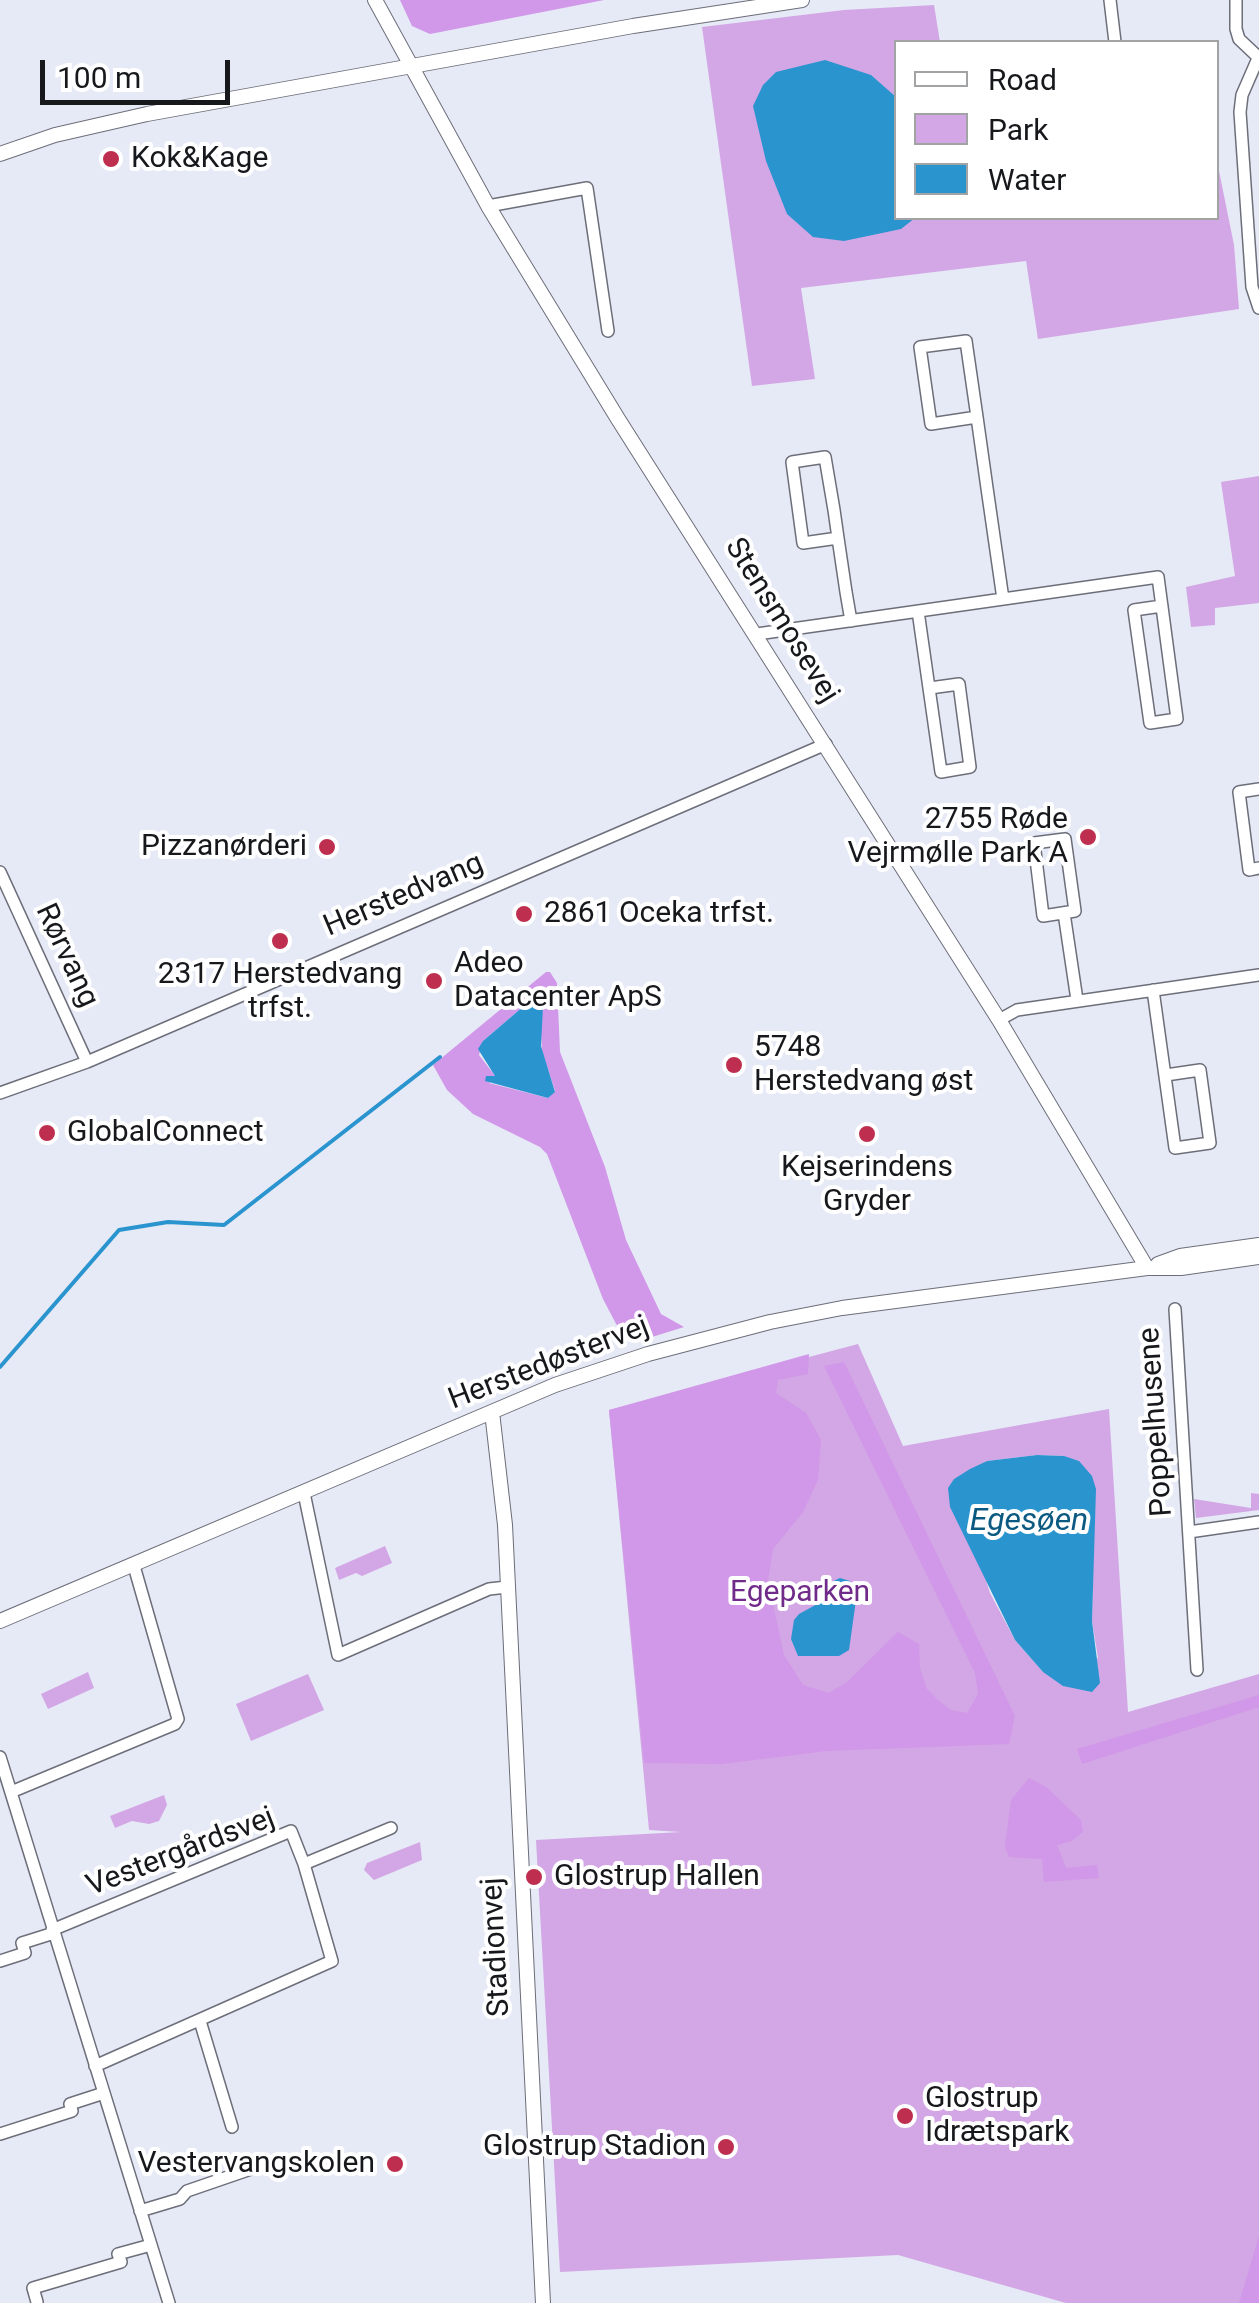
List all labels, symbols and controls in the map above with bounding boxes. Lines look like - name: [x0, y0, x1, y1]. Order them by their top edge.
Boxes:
- scale bar: [45, 40, 235, 102]
- legend: [894, 40, 1219, 220]
- text: 100 m: [57, 60, 141, 95]
- text: Road: [988, 62, 1057, 97]
- text: Park: [988, 112, 1048, 147]
- place label: Kok&Kage: [131, 141, 268, 177]
- marker: Kok&Kage: [100, 148, 122, 170]
- text: Water: [988, 162, 1066, 197]
- street label: Stensmosevej: [716, 532, 846, 710]
- place label: 2755 Røde Vejrmølle Park A: [848, 802, 1068, 872]
- marker: 2755 Røde Vejrmølle Park A: [1077, 826, 1099, 848]
- place label: Pizzanørderi: [141, 829, 307, 865]
- marker: Pizzanørderi: [316, 836, 338, 858]
- street label: Herstedvang: [319, 846, 489, 946]
- place label: 2861 Oceka trfst.: [544, 896, 774, 932]
- street label: Rørvang: [26, 899, 106, 1013]
- marker: 2861 Oceka trfst.: [513, 903, 535, 925]
- marker: 2317 Herstedvang trfst.: [269, 930, 291, 952]
- place label: Adeo Datacenter ApS: [454, 946, 662, 1016]
- place label: 2317 Herstedvang trfst.: [158, 957, 402, 1028]
- marker: Adeo Datacenter ApS: [423, 970, 445, 992]
- place label: 5748 Herstedvang øst: [754, 1030, 973, 1100]
- marker: 5748 Herstedvang øst: [723, 1054, 745, 1076]
- place label: GlobalConnect: [67, 1115, 263, 1151]
- marker: GlobalConnect: [36, 1122, 58, 1144]
- marker: Kejserindens Gryder: [856, 1123, 878, 1145]
- place label: Kejserindens Gryder: [781, 1150, 953, 1220]
- street label: Herstedøstervej: [444, 1309, 654, 1419]
- street label: Poppelhusene: [1132, 1326, 1182, 1518]
- water label: Egesøen: [970, 1503, 1088, 1541]
- park label: Egeparken: [730, 1575, 870, 1611]
- street label: Vestergårdsvej: [82, 1801, 280, 1905]
- place label: Glostrup Hallen: [554, 1859, 760, 1895]
- marker: Glostrup Hallen: [523, 1866, 545, 1888]
- street label: Stadionvej: [475, 1877, 519, 2017]
- place label: Glostrup Idrætspark: [925, 2081, 1069, 2152]
- marker: Glostrup Idrætspark: [894, 2105, 916, 2127]
- place label: Glostrup Stadion: [483, 2129, 706, 2165]
- marker: Glostrup Stadion: [715, 2136, 737, 2158]
- place label: Vestervangskolen: [137, 2146, 375, 2182]
- marker: Vestervangskolen: [384, 2153, 406, 2175]

